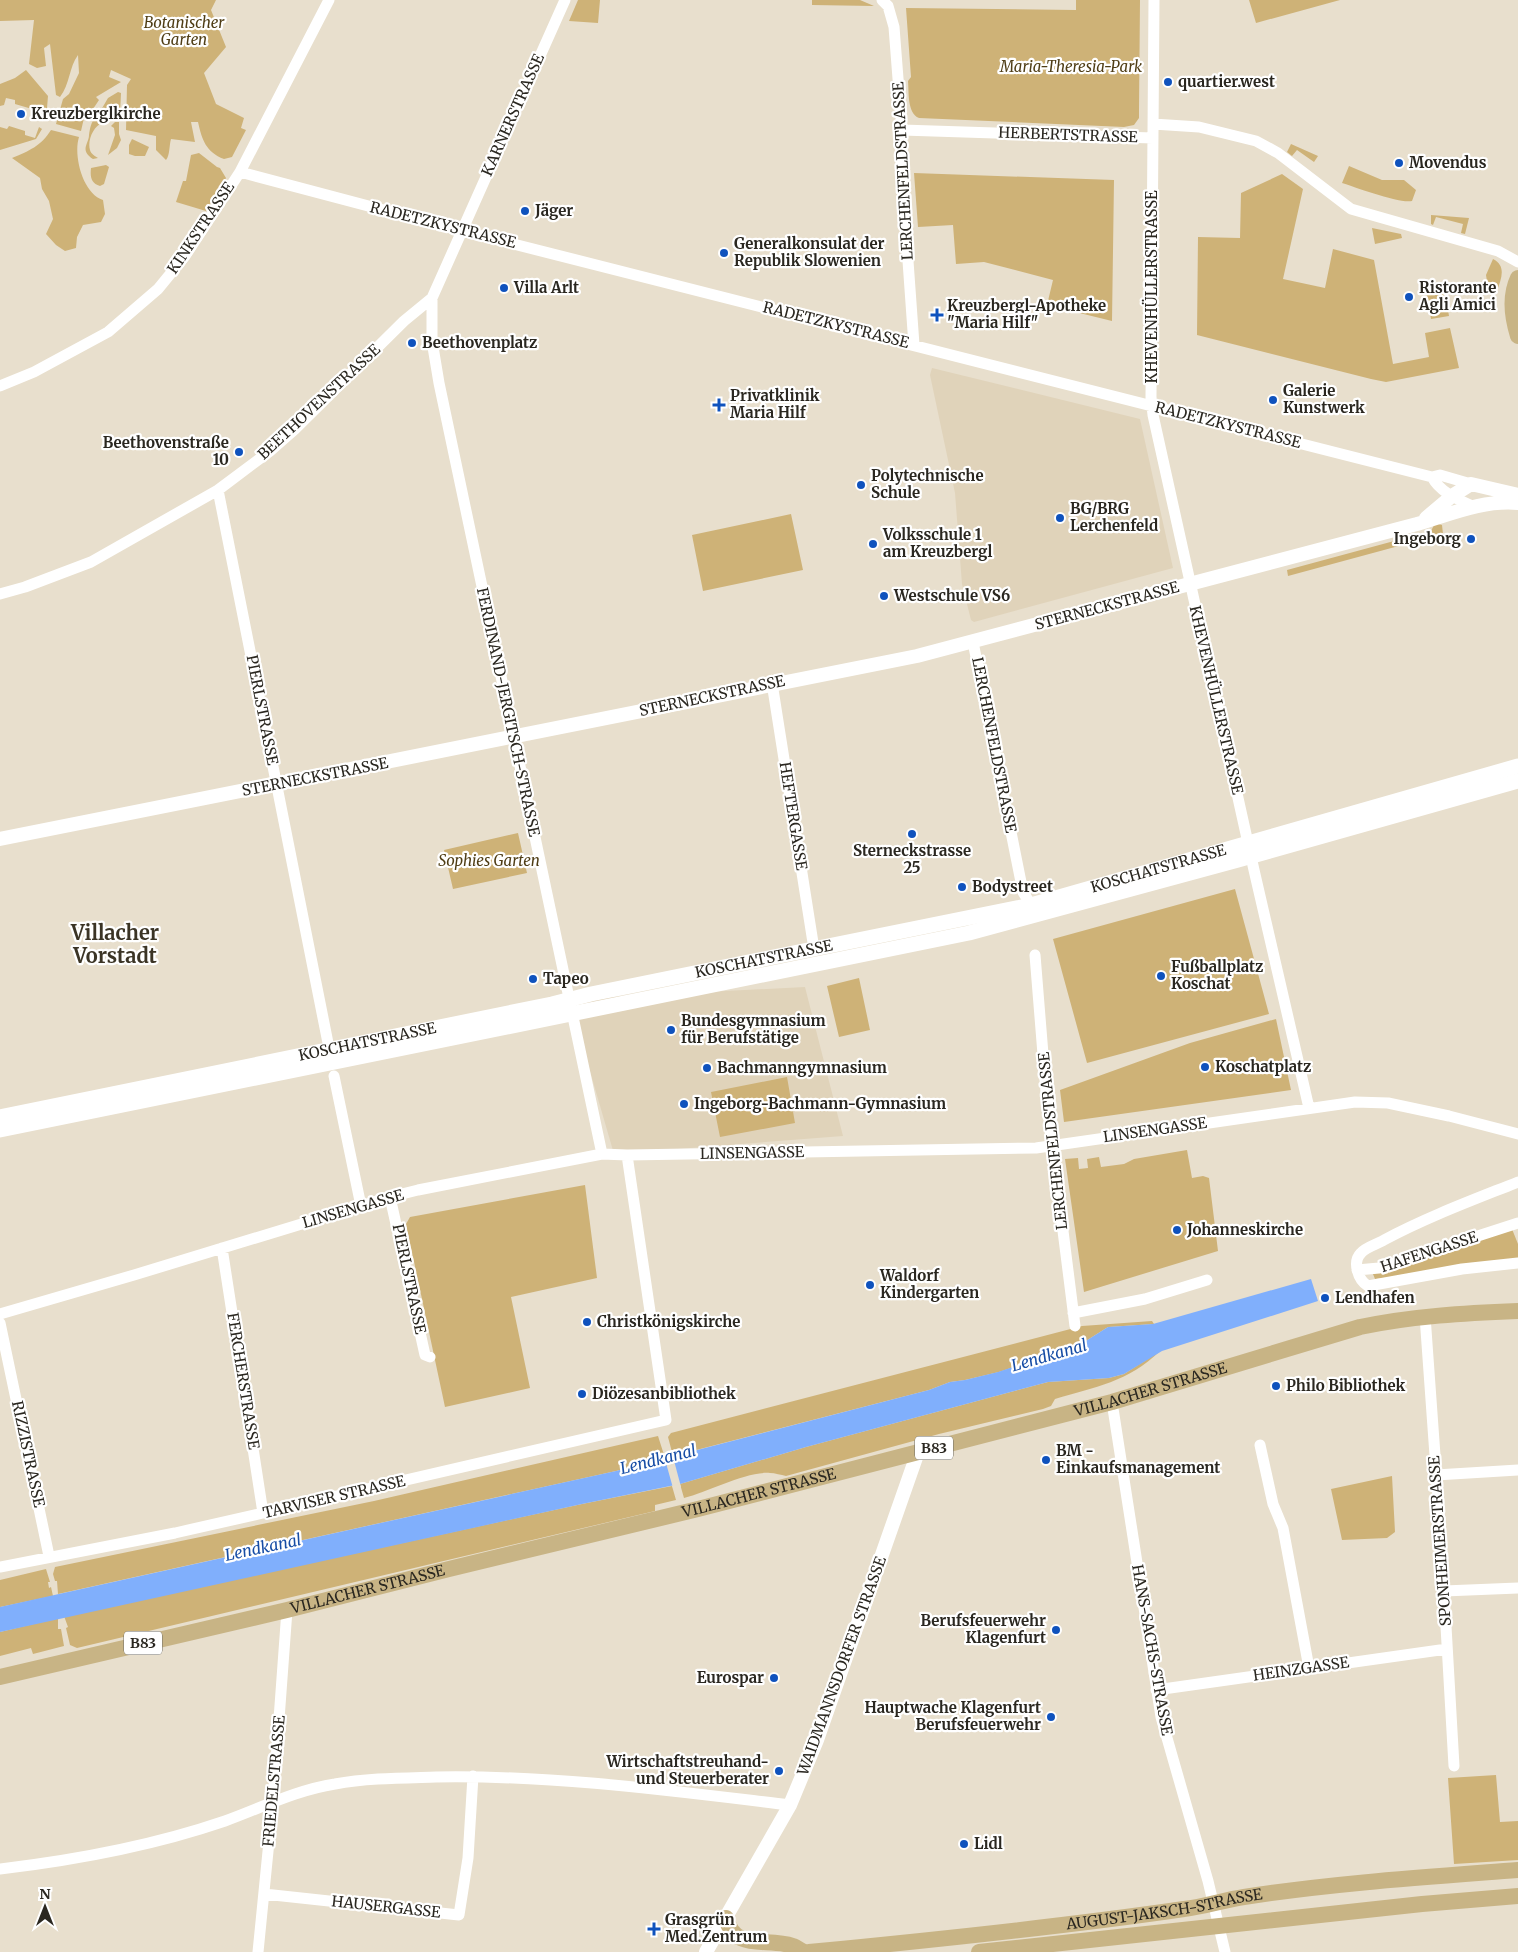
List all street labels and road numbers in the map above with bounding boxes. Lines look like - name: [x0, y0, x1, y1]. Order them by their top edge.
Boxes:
- street label: KARNERSTRASSE: [477, 50, 548, 179]
- street label: LERCHENFELDSTRASSE: [888, 81, 917, 261]
- street label: HERBERTSTRASSE: [998, 123, 1139, 146]
- street label: KINKSTRASSE: [163, 178, 239, 277]
- street label: KHEVENHÜLLERSTRASSE: [1141, 190, 1161, 384]
- street label: RADETZKYSTRASSE: [368, 197, 519, 252]
- street label: RADETZKYSTRASSE: [761, 297, 912, 352]
- street label: BEETHOVENSTRASSE: [253, 340, 384, 463]
- street label: RADETZKYSTRASSE: [1153, 397, 1304, 452]
- street label: STERNECKSTRASSE: [1033, 577, 1181, 634]
- street label: FERDINAND-JERGITSCH-STRASSE: [473, 586, 544, 839]
- street label: KHEVENHÜLLERSTRASSE: [1186, 603, 1249, 797]
- street label: PIERLSTRASSE: [242, 653, 283, 767]
- street label: LERCHENFELDSTRASSE: [968, 655, 1021, 835]
- street label: STERNECKSTRASSE: [637, 671, 787, 720]
- street label: STERNECKSTRASSE: [240, 753, 390, 800]
- street label: HEFTERGASSE: [776, 760, 812, 872]
- street label: KOSCHATSTRASSE: [1088, 840, 1228, 897]
- street label: KOSCHATSTRASSE: [693, 935, 835, 982]
- street label: KOSCHATSTRASSE: [297, 1018, 438, 1065]
- street label: LERCHENFELDSTRASSE: [1034, 1051, 1071, 1231]
- street label: LINSENGASSE: [1102, 1113, 1208, 1146]
- street label: LINSENGASSE: [700, 1142, 805, 1163]
- street label: LINSENGASSE: [300, 1185, 406, 1232]
- street label: PIERLSTRASSE: [389, 1222, 431, 1336]
- street label: HAFENGASSE: [1378, 1227, 1480, 1276]
- street label: FERCHERSTRASSE: [223, 1311, 264, 1451]
- street label: VILLACHER STRASSE: [1071, 1358, 1229, 1421]
- street label: RIZZISTRASSE: [8, 1399, 49, 1509]
- road number: B83: [915, 1436, 953, 1460]
- street label: SPONHEIMERSTRASSE: [1424, 1455, 1455, 1627]
- street label: VILLACHER STRASSE: [679, 1464, 838, 1522]
- street label: TARVISER STRASSE: [261, 1471, 407, 1522]
- street label: WAIDMANNSDORFER STRASSE: [793, 1553, 890, 1779]
- street label: VILLACHER STRASSE: [288, 1560, 447, 1618]
- street label: HANS-SACHS-STRASSE: [1128, 1563, 1177, 1737]
- road number: B83: [124, 1632, 162, 1655]
- street label: HEINZGASSE: [1252, 1652, 1351, 1685]
- street label: FRIEDELSTRASSE: [258, 1714, 289, 1848]
- street label: AUGUST-JAKSCH-STRASSE: [1064, 1884, 1264, 1934]
- street label: HAUSERGASSE: [331, 1891, 442, 1922]

